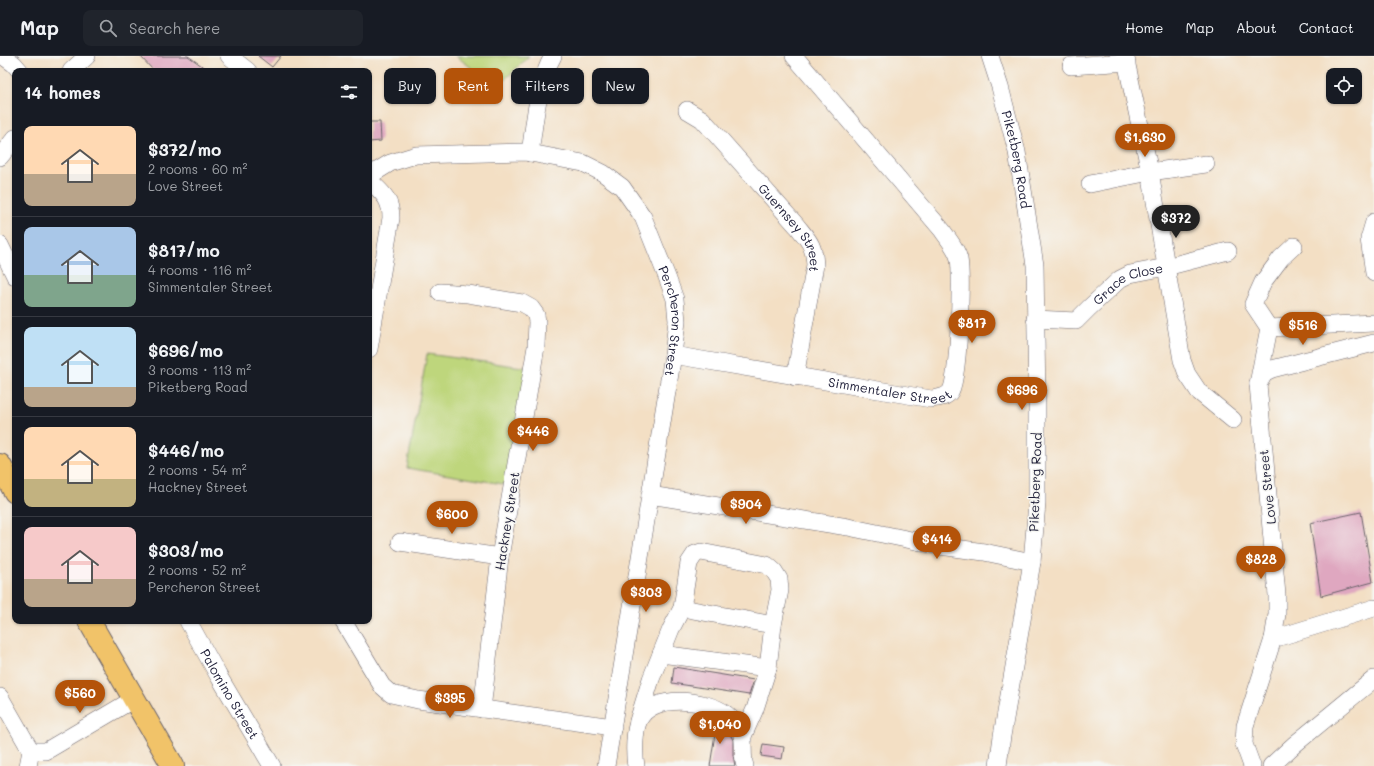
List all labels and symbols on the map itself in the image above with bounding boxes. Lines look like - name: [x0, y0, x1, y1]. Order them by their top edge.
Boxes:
- street label: Piketberg Road: [998, 109, 1035, 210]
- pin: $1,630: [1112, 124, 1178, 158]
- street label: Guernsey Street: [755, 179, 824, 274]
- pin: $372: [1152, 205, 1200, 239]
- street label: Grace Close: [1089, 259, 1164, 308]
- street label: Percheron Street: [655, 263, 686, 378]
- pin: $817: [948, 310, 996, 344]
- pin: $516: [1279, 312, 1327, 346]
- street label: Simmentaler Street: [827, 373, 955, 407]
- pin: $696: [998, 377, 1046, 411]
- pin: $446: [509, 418, 557, 452]
- street label: Piketberg Road: [1024, 432, 1045, 532]
- street label: Love Street: [1254, 449, 1279, 525]
- street label: Hackney Street: [490, 470, 523, 571]
- pin: $904: [722, 491, 770, 525]
- pin: $600: [428, 501, 476, 535]
- pin: $414: [913, 526, 961, 560]
- pin: $828: [1237, 546, 1285, 580]
- pin: $303: [622, 579, 670, 613]
- street label: Palomino Street: [197, 645, 263, 742]
- pin: $560: [56, 680, 104, 714]
- pin: $395: [426, 685, 474, 719]
- pin: $1,040: [687, 711, 753, 745]

